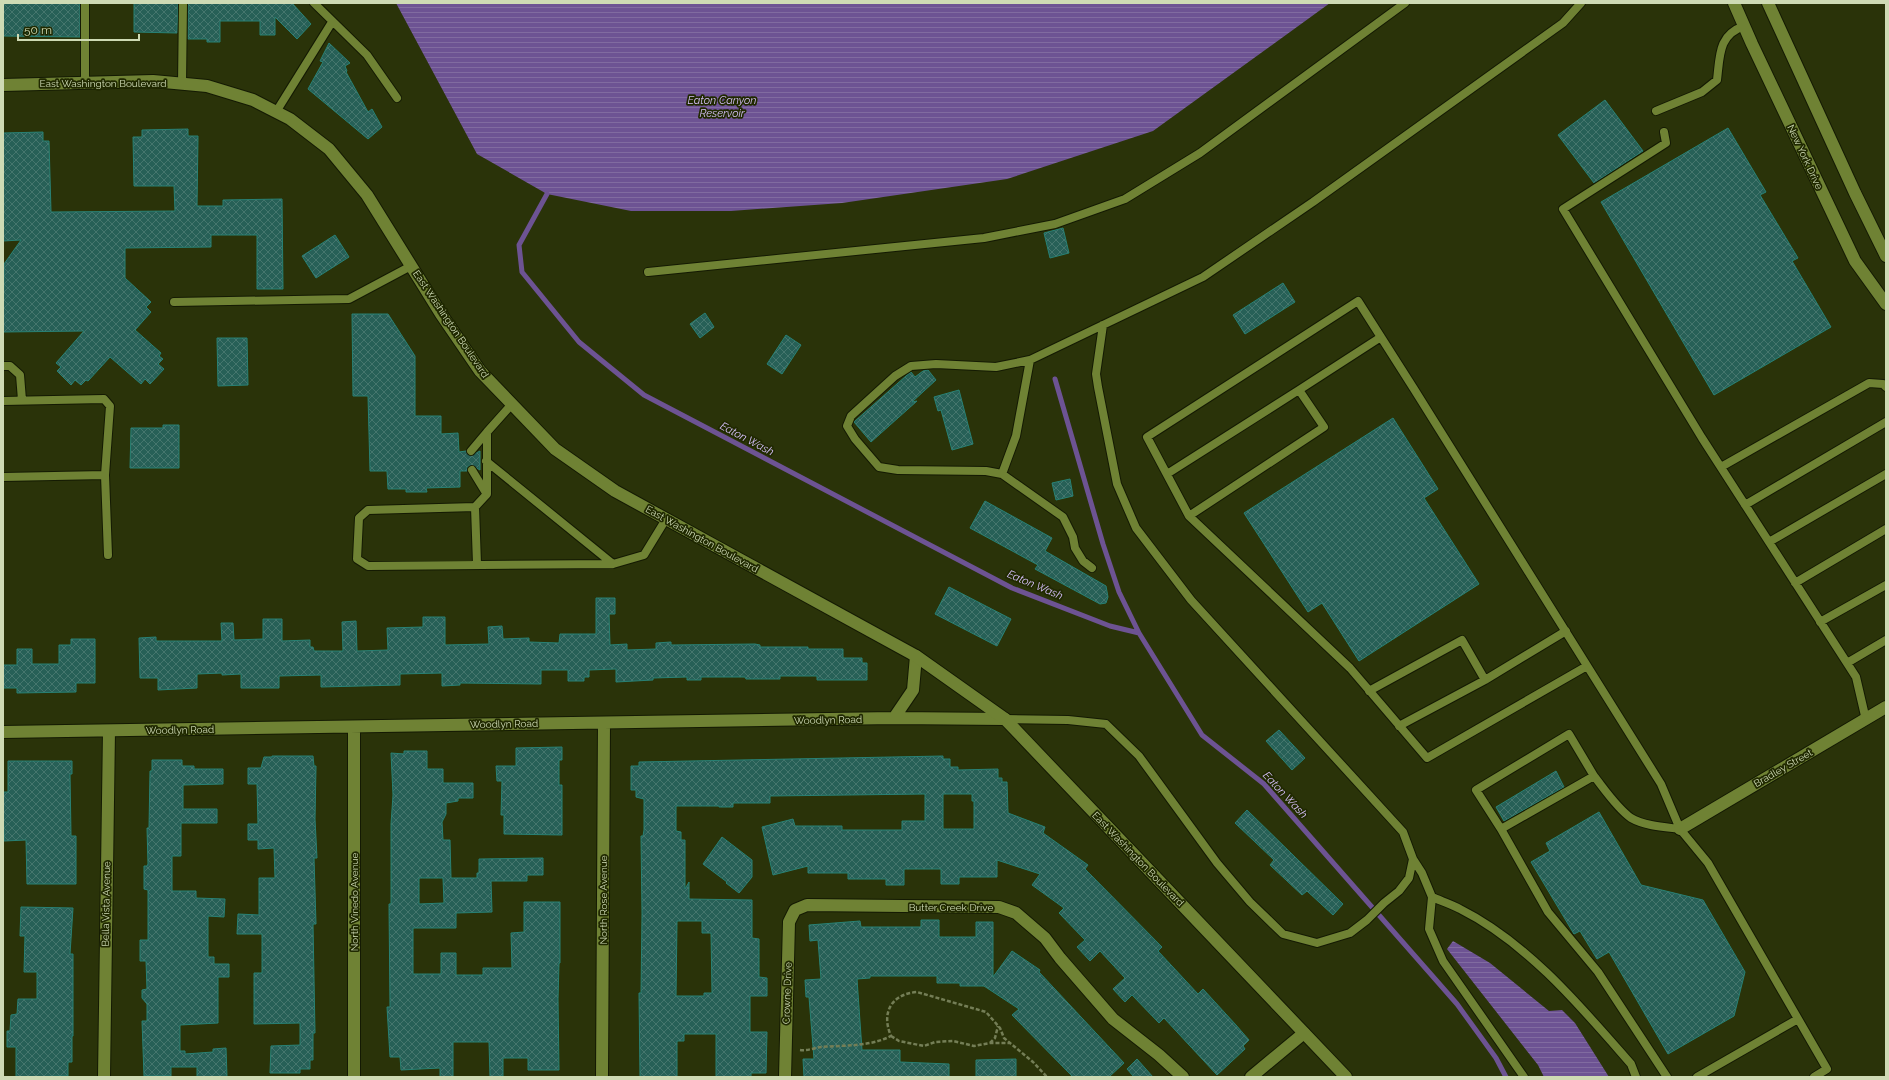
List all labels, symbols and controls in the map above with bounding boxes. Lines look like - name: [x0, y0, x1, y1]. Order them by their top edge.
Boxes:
- scale bar: [18, 16, 139, 42]
- text: 50 m: [24, 23, 52, 37]
- street label: East Washington Boulevard: [40, 78, 166, 89]
- water label: Eaton Canyon Reservoir: [688, 94, 756, 120]
- street label: New York Drive: [1785, 123, 1825, 191]
- street label: East Washington Boulevard: [411, 268, 491, 380]
- water label: Eaton Wash: [718, 419, 776, 459]
- street label: East Washington Boulevard: [644, 503, 760, 575]
- water label: Eaton Wash: [1005, 567, 1065, 603]
- street label: Woodlyn Road: [794, 714, 862, 726]
- street label: Woodlyn Road: [470, 718, 538, 730]
- street label: Woodlyn Road: [146, 724, 214, 736]
- street label: Bradley Street: [1752, 746, 1815, 789]
- water label: Eaton Wash: [1260, 769, 1310, 821]
- street label: East Washington Boulevard: [1090, 810, 1186, 908]
- street label: North Vinedo Avenue: [349, 853, 360, 951]
- street label: North Rose Avenue: [598, 855, 609, 945]
- street label: Bella Vista Avenue: [100, 861, 112, 947]
- street label: Butter Creek Drive: [909, 902, 993, 913]
- street label: Crowne Drive: [780, 962, 794, 1024]

